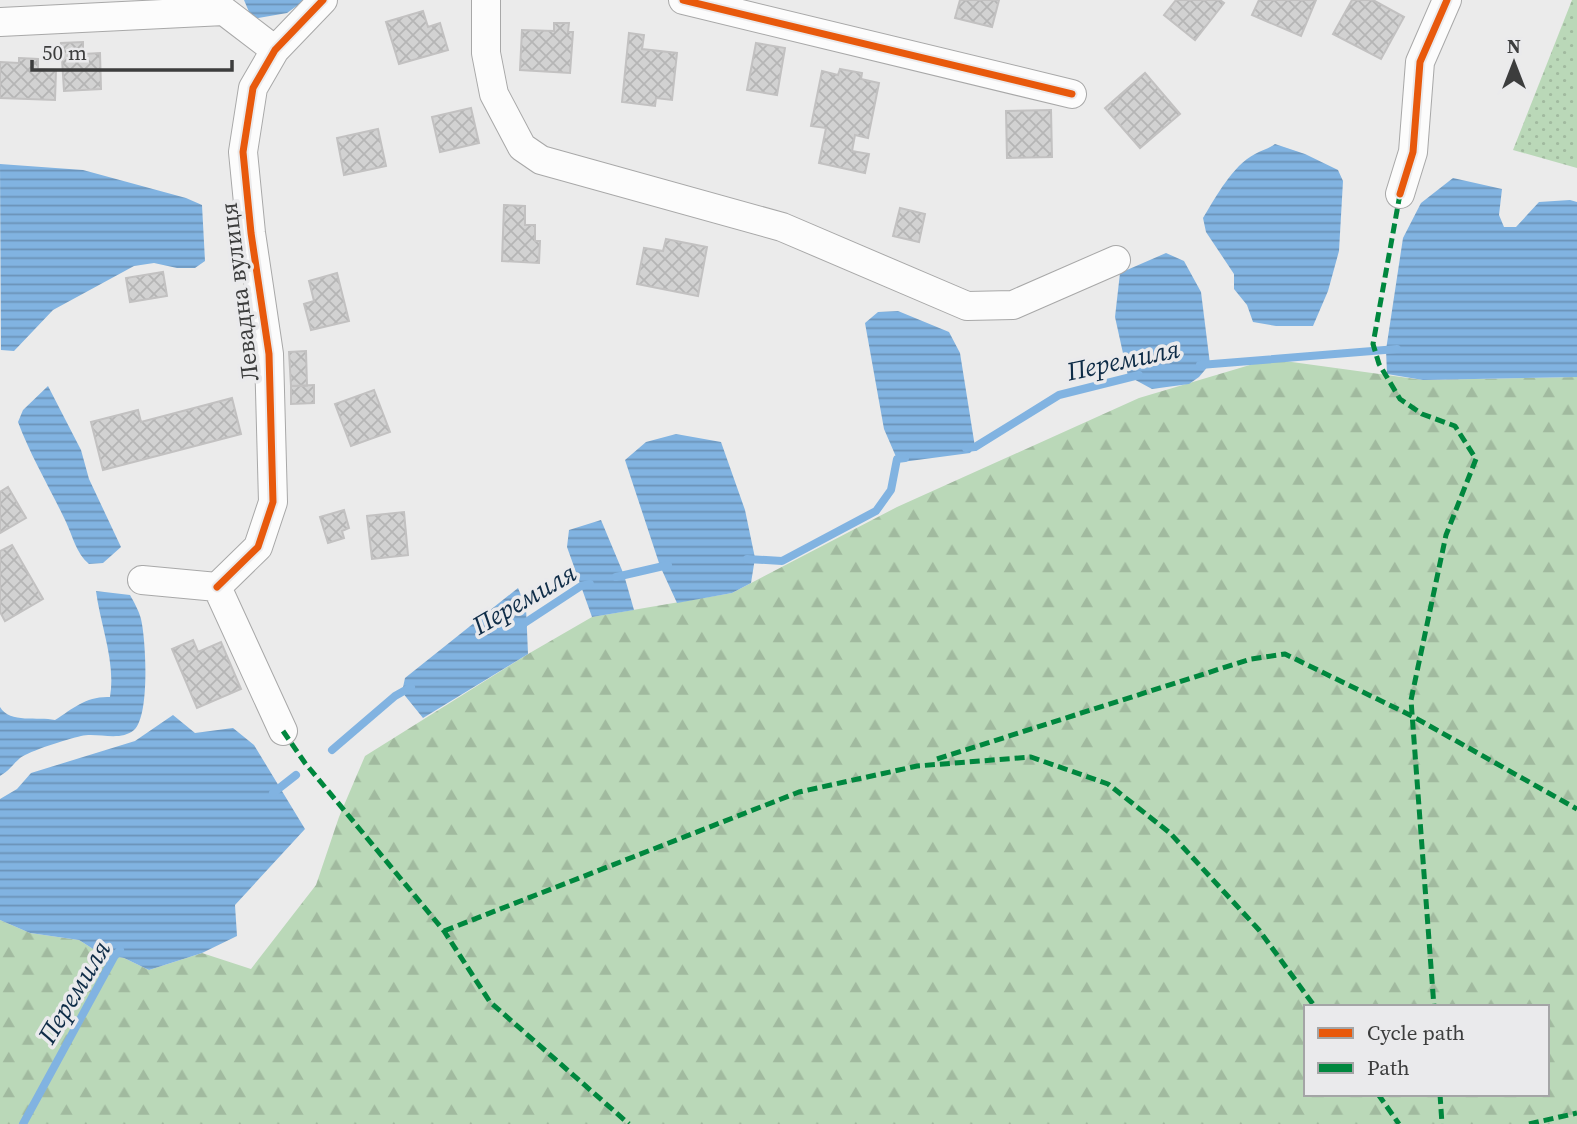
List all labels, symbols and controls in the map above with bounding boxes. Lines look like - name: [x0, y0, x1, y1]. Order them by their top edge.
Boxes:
- scale bar: [32, 28, 231, 72]
- north arrow: [1479, 28, 1549, 98]
- text: N: [1507, 33, 1521, 59]
- text: 50 m: [42, 38, 87, 67]
- street label: Левадна вулиця: [212, 201, 266, 383]
- water label: Перемиля: [1062, 330, 1183, 390]
- water label: Перемиля: [465, 555, 583, 644]
- water label: Перемиля: [29, 934, 119, 1051]
- legend: [1304, 1005, 1549, 1096]
- text: Cycle path: [1367, 1018, 1465, 1047]
- text: Path: [1367, 1053, 1410, 1082]

